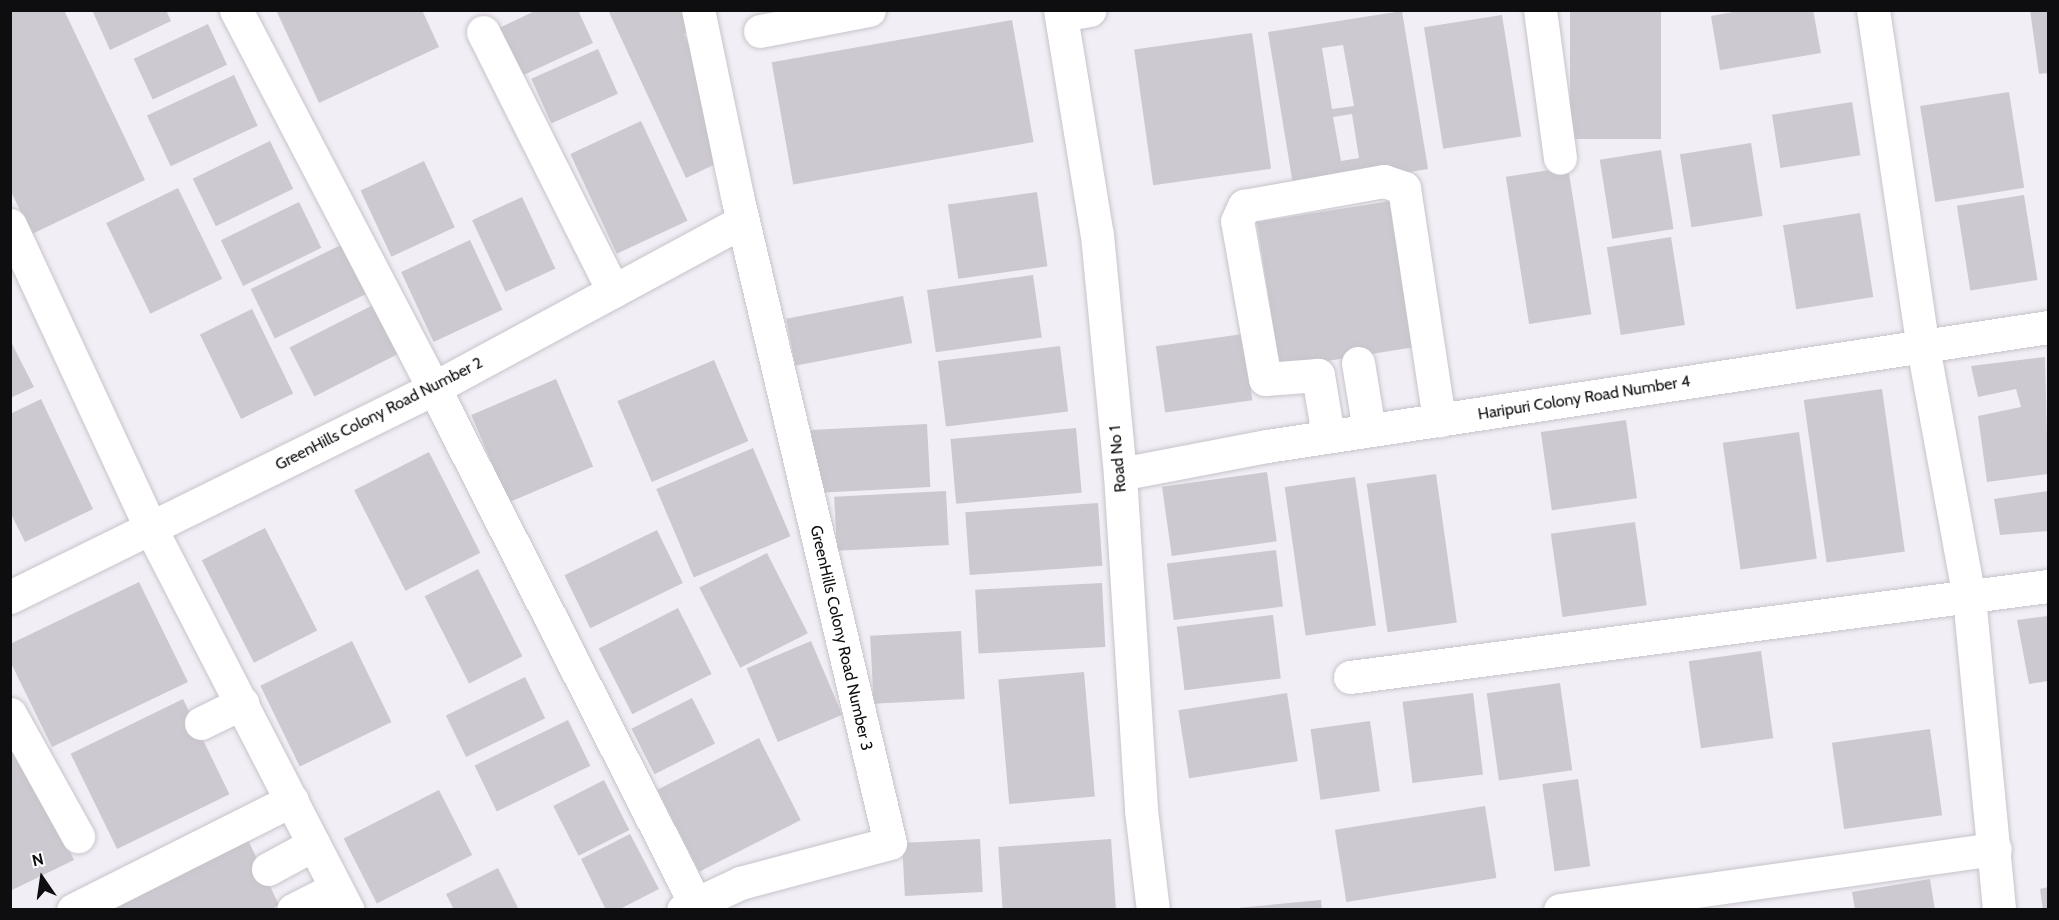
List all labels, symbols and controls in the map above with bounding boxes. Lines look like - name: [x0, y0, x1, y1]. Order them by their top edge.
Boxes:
- street label: GreenHills Colony Road Number 2: [272, 353, 486, 475]
- street label: Haripuri Colony Road Number 4: [1476, 372, 1692, 424]
- street label: Road No 1: [1106, 425, 1130, 493]
- street label: GreenHills Colony Road Number 3: [806, 524, 876, 752]
- north arrow: [12, 848, 72, 908]
- text: N: [30, 849, 45, 871]

